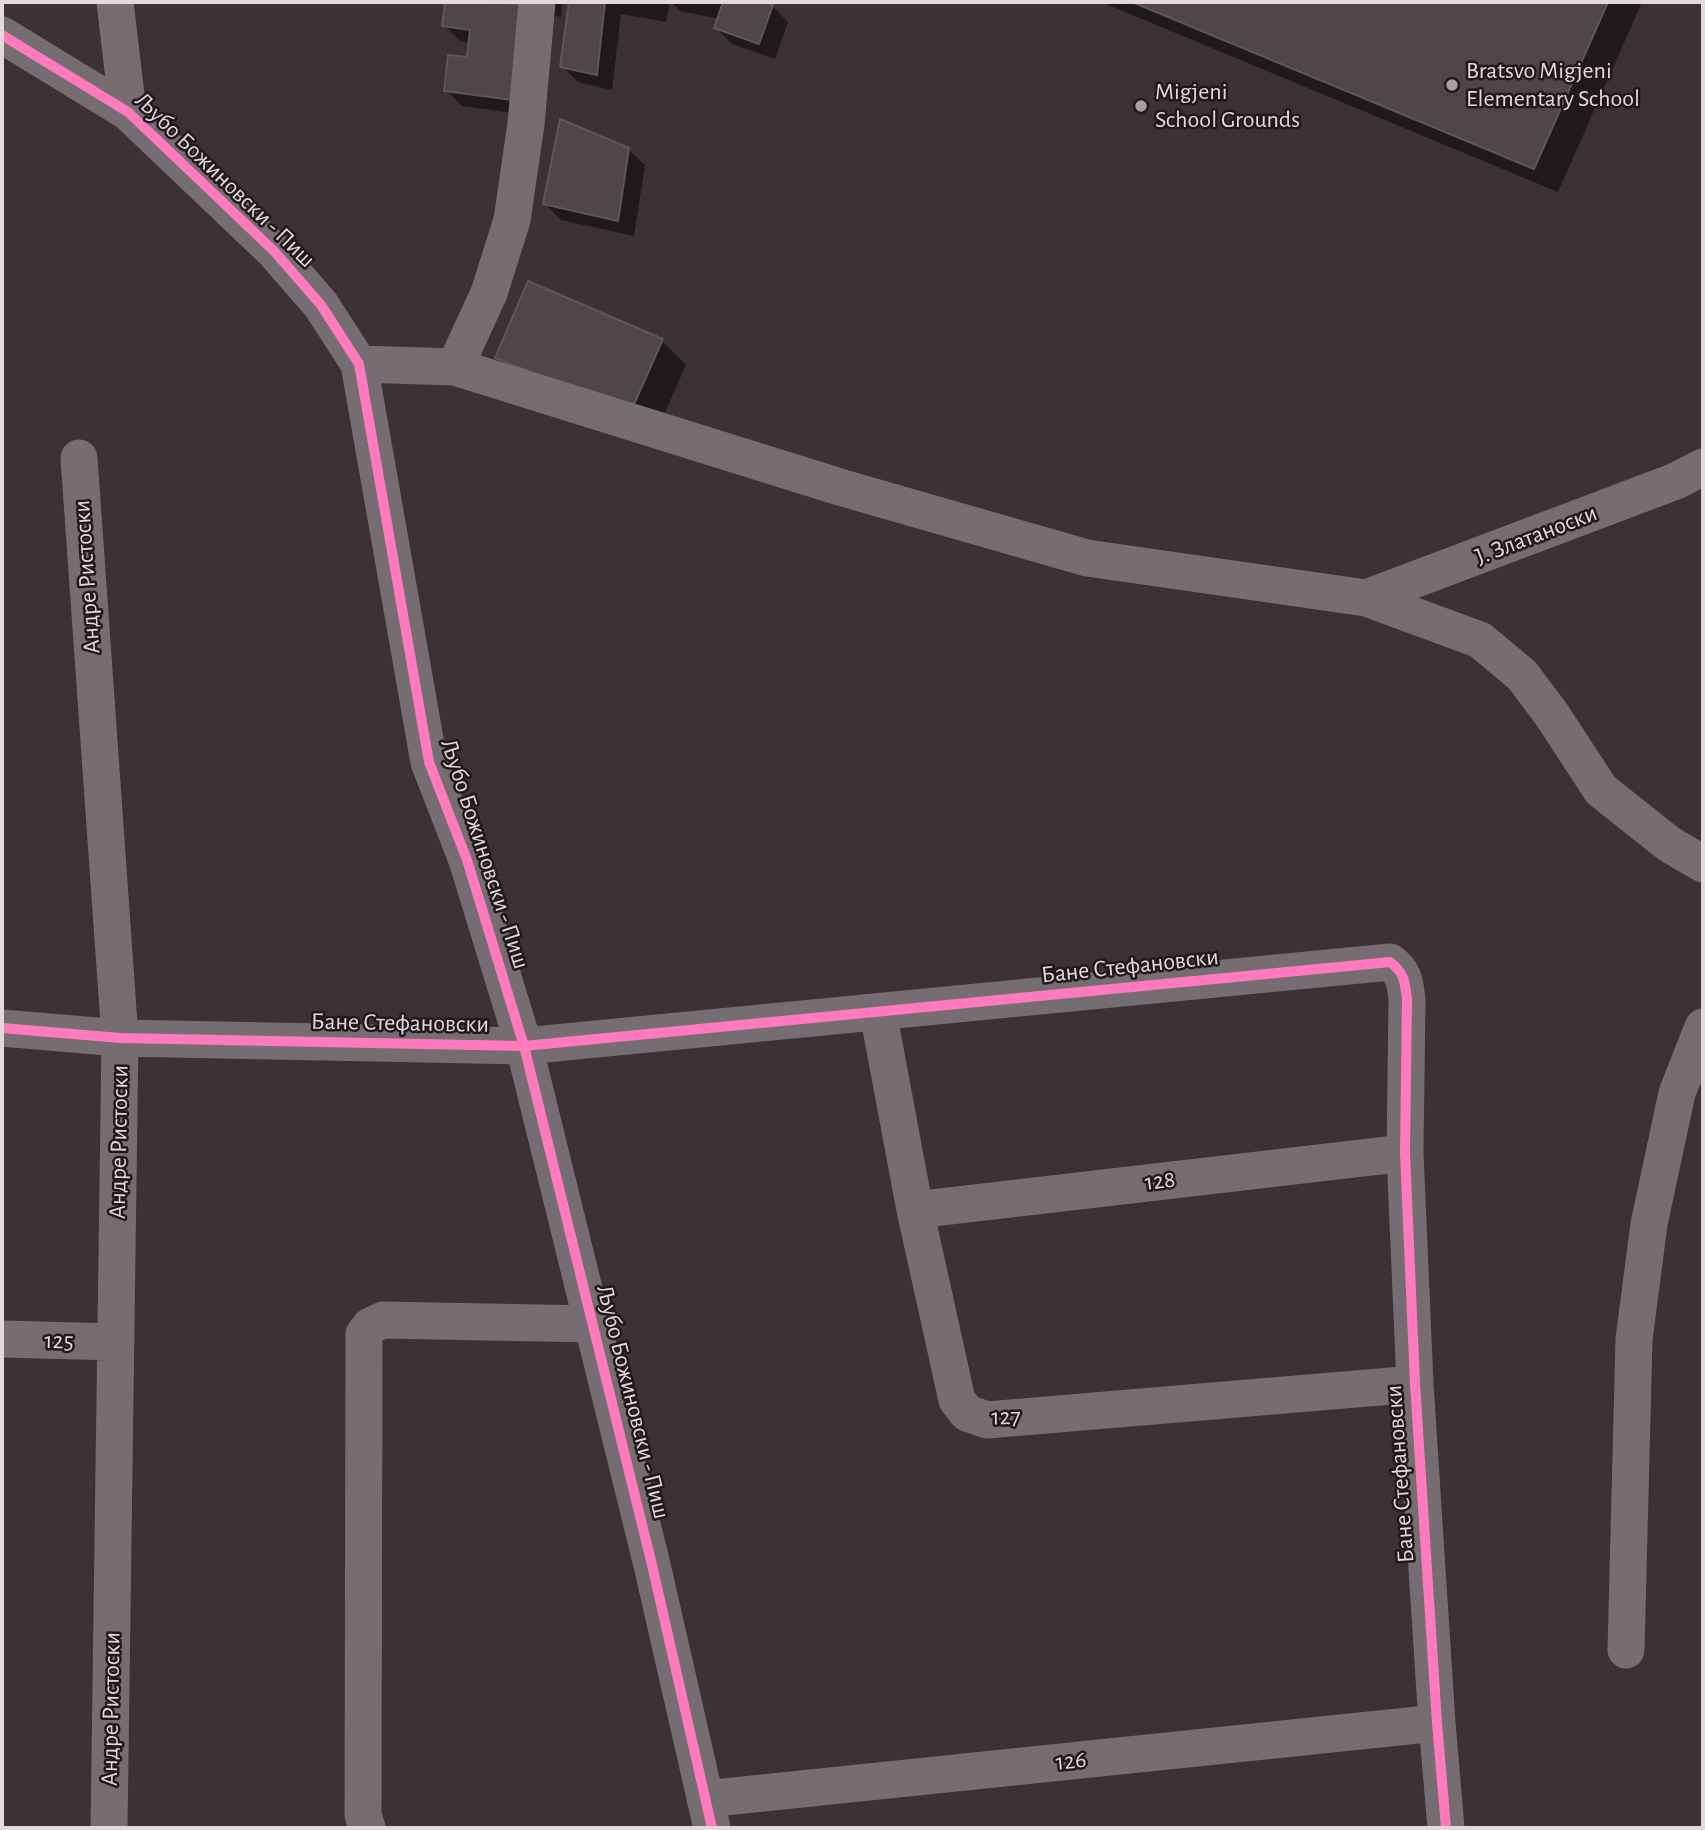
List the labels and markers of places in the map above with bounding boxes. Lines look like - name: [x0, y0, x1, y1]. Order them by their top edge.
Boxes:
- place label: Bratsvo Migjeni Elementary School: [1466, 57, 1640, 113]
- marker: Bratsvo Migjeni Elementary School: [1444, 77, 1460, 93]
- place label: Migjeni School Grounds: [1155, 78, 1300, 134]
- marker: Migjeni School Grounds: [1133, 98, 1149, 114]

